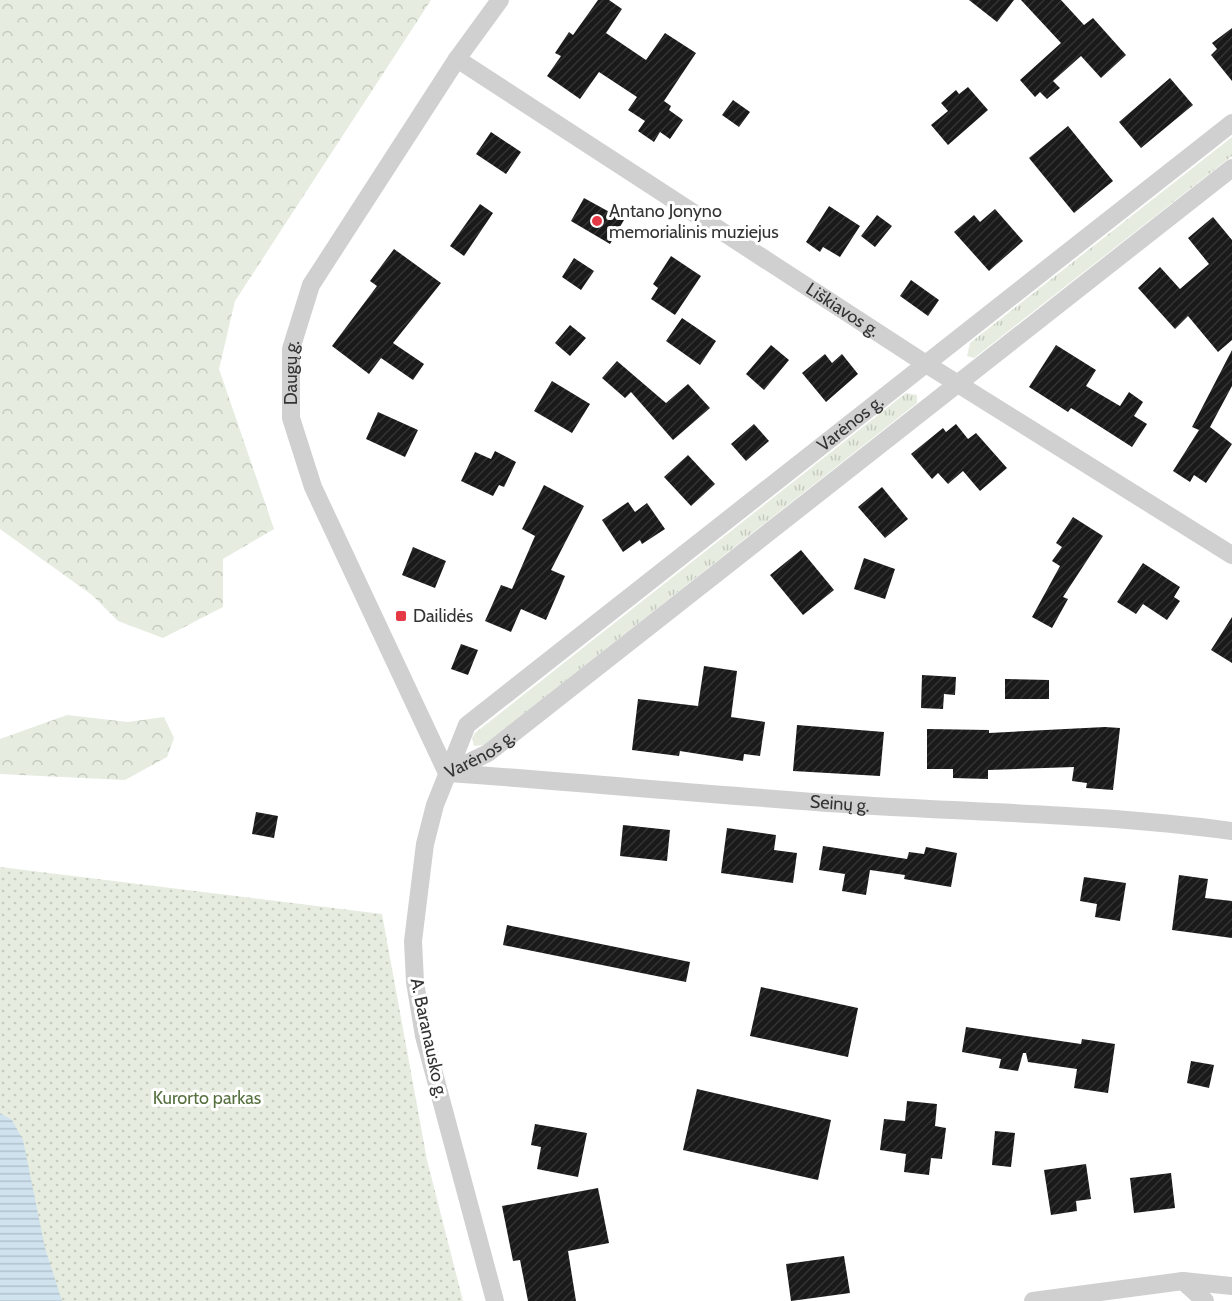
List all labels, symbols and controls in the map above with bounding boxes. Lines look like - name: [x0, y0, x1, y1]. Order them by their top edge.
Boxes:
- place label: Antano Jonyno memorialinis muziejus: [609, 200, 779, 243]
- marker: Antano Jonyno memorialinis muziejus: [590, 214, 604, 228]
- street label: Liškiavos g.: [802, 278, 884, 342]
- street label: Daugų g.: [280, 336, 304, 405]
- street label: Varėnos g.: [813, 391, 888, 456]
- place label: Dailidės: [413, 605, 473, 627]
- marker: Dailidės: [394, 609, 408, 623]
- street label: Varėnos g.: [441, 725, 519, 783]
- street label: Seinų g.: [809, 791, 870, 817]
- street label: A. Baranausko g.: [406, 976, 452, 1100]
- park label: Kurorto parkas: [153, 1087, 261, 1109]

